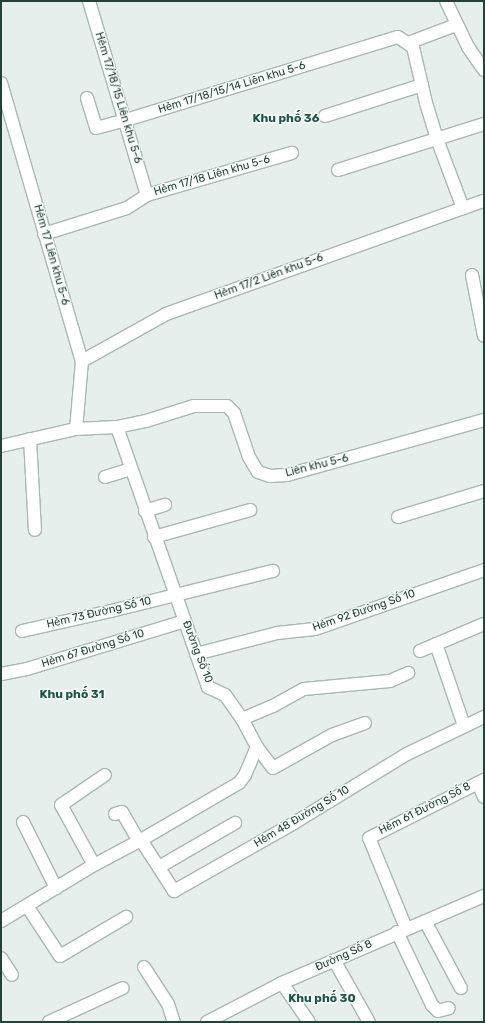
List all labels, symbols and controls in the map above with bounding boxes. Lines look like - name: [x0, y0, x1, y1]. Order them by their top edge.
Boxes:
- street label: Hẻm 17/18/15 Liên khu 5-6: [92, 31, 144, 165]
- street label: Hẻm 17/18/15/14 Liên khu 5-6: [157, 59, 307, 117]
- district label: Khu phố 36: [253, 112, 319, 126]
- street label: Hẻm 17/18 Liên khu 5-6: [152, 153, 272, 199]
- street label: Hẻm 17 Liên khu 5-6: [30, 203, 72, 307]
- street label: Hẻm 17/2 Liên khu 5-6: [213, 251, 325, 303]
- street label: Liên khu 5-6: [284, 452, 350, 480]
- street label: Hẻm 92 Đường Số 10: [311, 587, 417, 635]
- street label: Hẻm 73 Đường Số 10: [45, 595, 153, 631]
- street label: Đường Số 10: [179, 619, 215, 685]
- street label: Hẻm 67 Đường Số 10: [40, 627, 146, 671]
- district label: Khu phố 31: [40, 688, 104, 702]
- street label: Hẻm 61 Đường Số 8: [377, 780, 473, 838]
- street label: Hẻm 48 Đường Số 10: [252, 783, 352, 851]
- street label: Đường Số 8: [313, 938, 375, 974]
- district label: Khu phố 30: [288, 992, 356, 1006]

